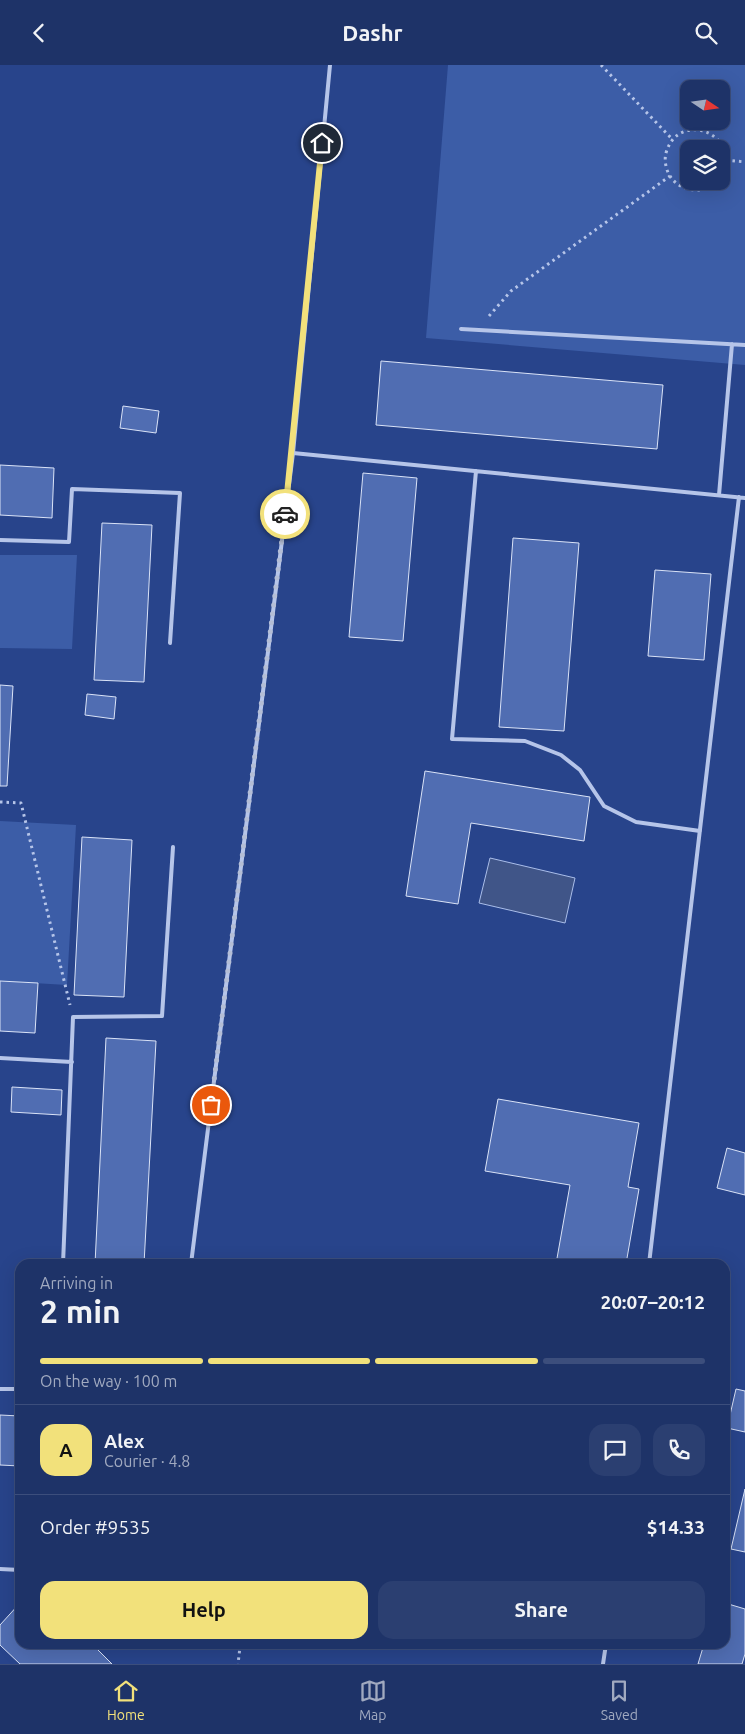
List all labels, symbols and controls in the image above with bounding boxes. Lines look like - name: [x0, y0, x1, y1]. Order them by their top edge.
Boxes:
- icon: back: [25, 19, 53, 47]
- icon: search: [692, 19, 720, 47]
- text: Dashr: [342, 20, 403, 45]
- north arrow: [680, 80, 730, 130]
- map controls: [680, 80, 730, 190]
- pin: [301, 122, 343, 164]
- icon: home: [308, 129, 336, 157]
- button: layers: [680, 140, 730, 190]
- courier: [260, 489, 310, 539]
- icon: car: [271, 500, 299, 528]
- pin: [190, 1084, 232, 1126]
- icon: bag: [197, 1091, 225, 1119]
- text: Arriving in: [40, 1274, 113, 1292]
- text: 20:07–20:12: [600, 1291, 705, 1313]
- text: 2 min: [40, 1293, 121, 1329]
- text: On the way · 100 m: [40, 1372, 177, 1390]
- button: chat: [589, 1424, 641, 1476]
- button: phone: [653, 1424, 705, 1476]
- text: Alex: [104, 1430, 144, 1452]
- text: A: [59, 1439, 73, 1461]
- text: Courier · 4.8: [104, 1452, 190, 1470]
- text: Order #9535: [40, 1516, 150, 1538]
- text: $14.33: [647, 1516, 705, 1538]
- button: Help: [40, 1581, 368, 1639]
- button: Share: [378, 1581, 705, 1639]
- tab: Home: [107, 1677, 145, 1723]
- tab: Map: [359, 1677, 387, 1723]
- tab: Saved: [601, 1677, 638, 1723]

